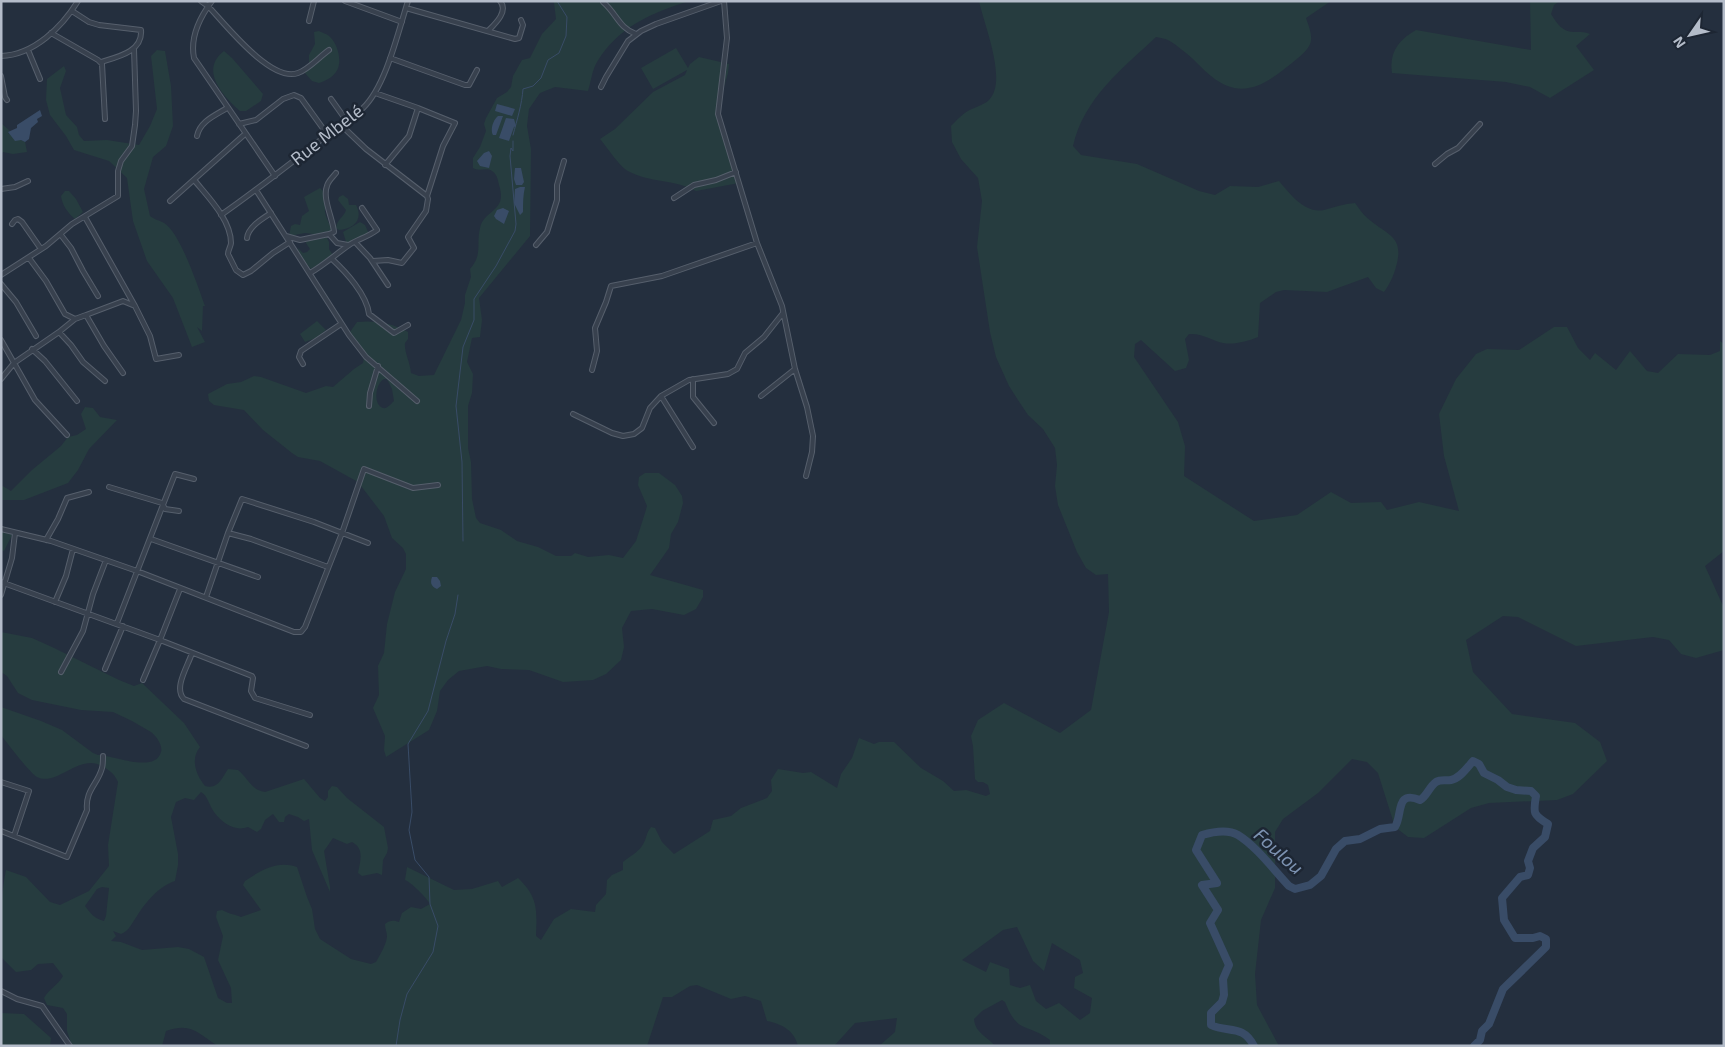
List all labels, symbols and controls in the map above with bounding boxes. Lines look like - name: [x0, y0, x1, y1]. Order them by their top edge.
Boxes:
- north arrow: [1665, 10, 1715, 60]
- text: N: [1669, 34, 1689, 51]
- street label: Rue Mbelé: [286, 99, 367, 169]
- water label: Foulou: [1250, 823, 1309, 879]

